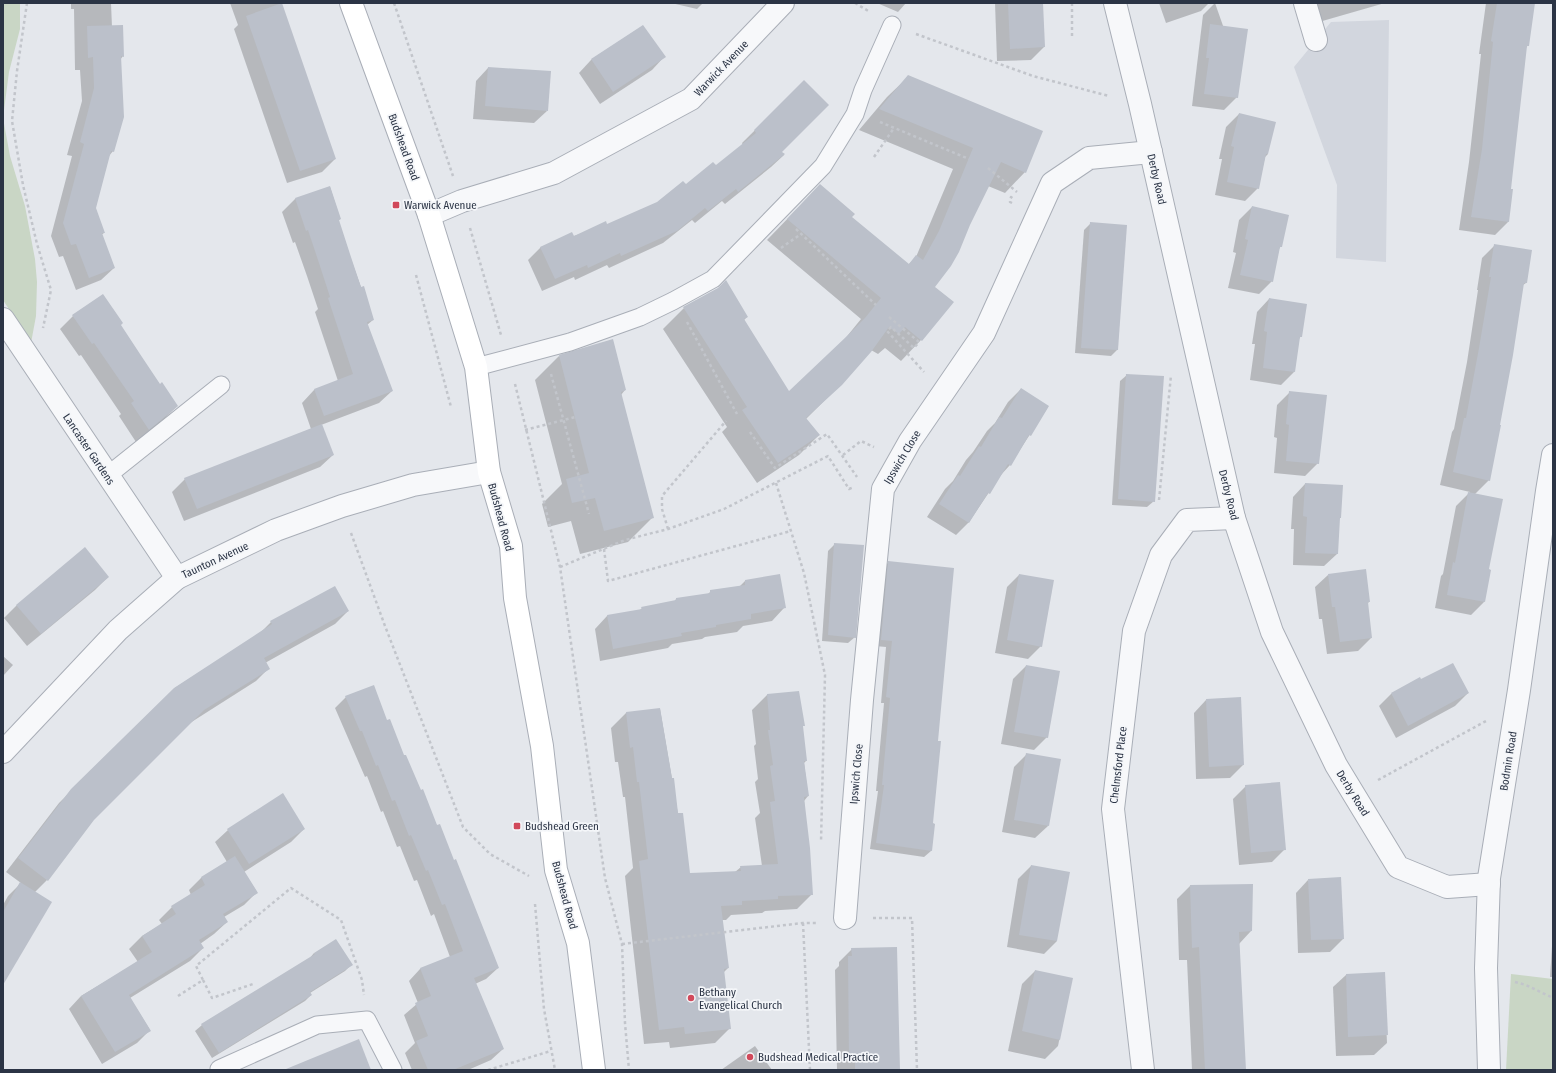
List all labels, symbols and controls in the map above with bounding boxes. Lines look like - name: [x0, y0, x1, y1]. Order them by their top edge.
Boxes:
- street label: Warwick Avenue: [691, 38, 751, 99]
- street label: Budshead Road: [385, 112, 422, 182]
- street label: Derby Road: [1144, 152, 1169, 206]
- place label: Warwick Avenue: [404, 199, 477, 212]
- marker: Warwick Avenue: [391, 200, 401, 210]
- street label: Lancaster Gardens: [60, 411, 117, 488]
- street label: Ipswich Close: [881, 428, 924, 487]
- street label: Derby Road: [1216, 468, 1241, 522]
- street label: Budshead Road: [485, 482, 516, 553]
- street label: Taunton Avenue: [180, 539, 251, 582]
- street label: Chelmsford Place: [1107, 726, 1130, 804]
- street label: Bodmin Road: [1497, 730, 1520, 792]
- street label: Ipswich Close: [847, 743, 866, 805]
- street label: Derby Road: [1333, 768, 1372, 819]
- place label: Budshead Green: [525, 820, 599, 833]
- marker: Budshead Green: [512, 821, 522, 831]
- street label: Budshead Road: [549, 860, 580, 931]
- place label: Bethany Evangelical Church: [699, 986, 782, 1012]
- marker: Bethany Evangelical Church: [686, 993, 696, 1003]
- place label: Budshead Medical Practice: [758, 1051, 878, 1064]
- marker: Budshead Medical Practice: [745, 1052, 755, 1062]

